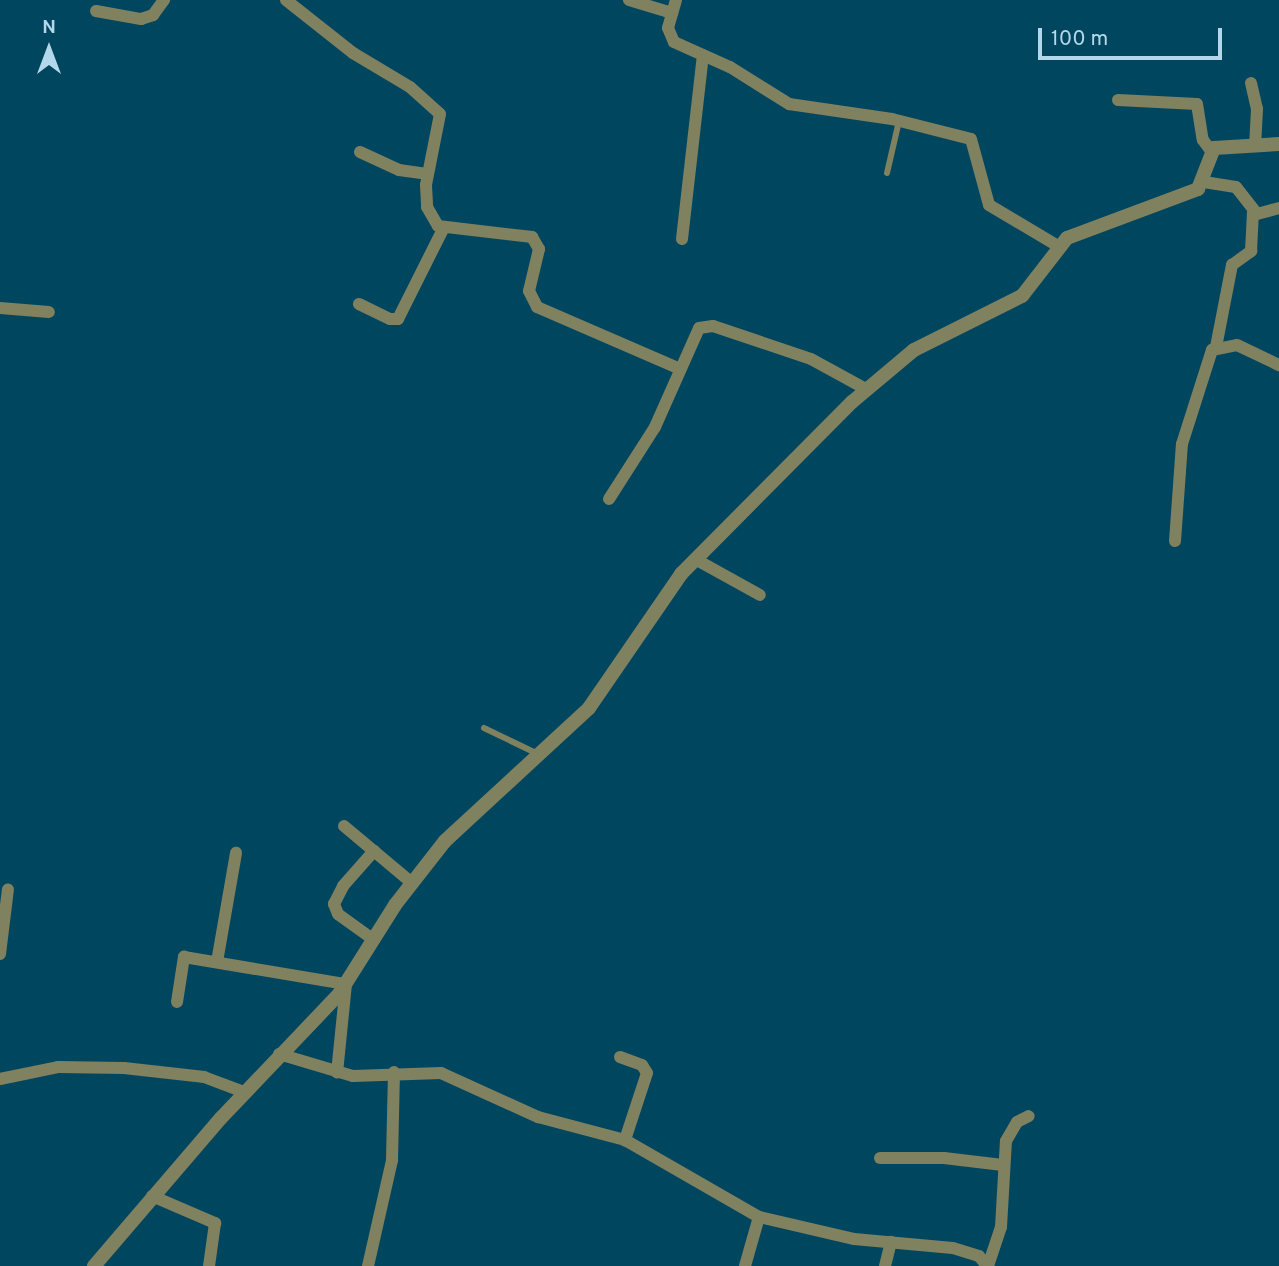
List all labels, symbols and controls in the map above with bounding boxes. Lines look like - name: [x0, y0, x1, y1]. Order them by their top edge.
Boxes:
- north arrow: [14, 14, 84, 84]
- scale bar: [1041, 14, 1225, 58]
- text: N: [42, 16, 56, 40]
- text: 100 m: [1051, 26, 1108, 53]

